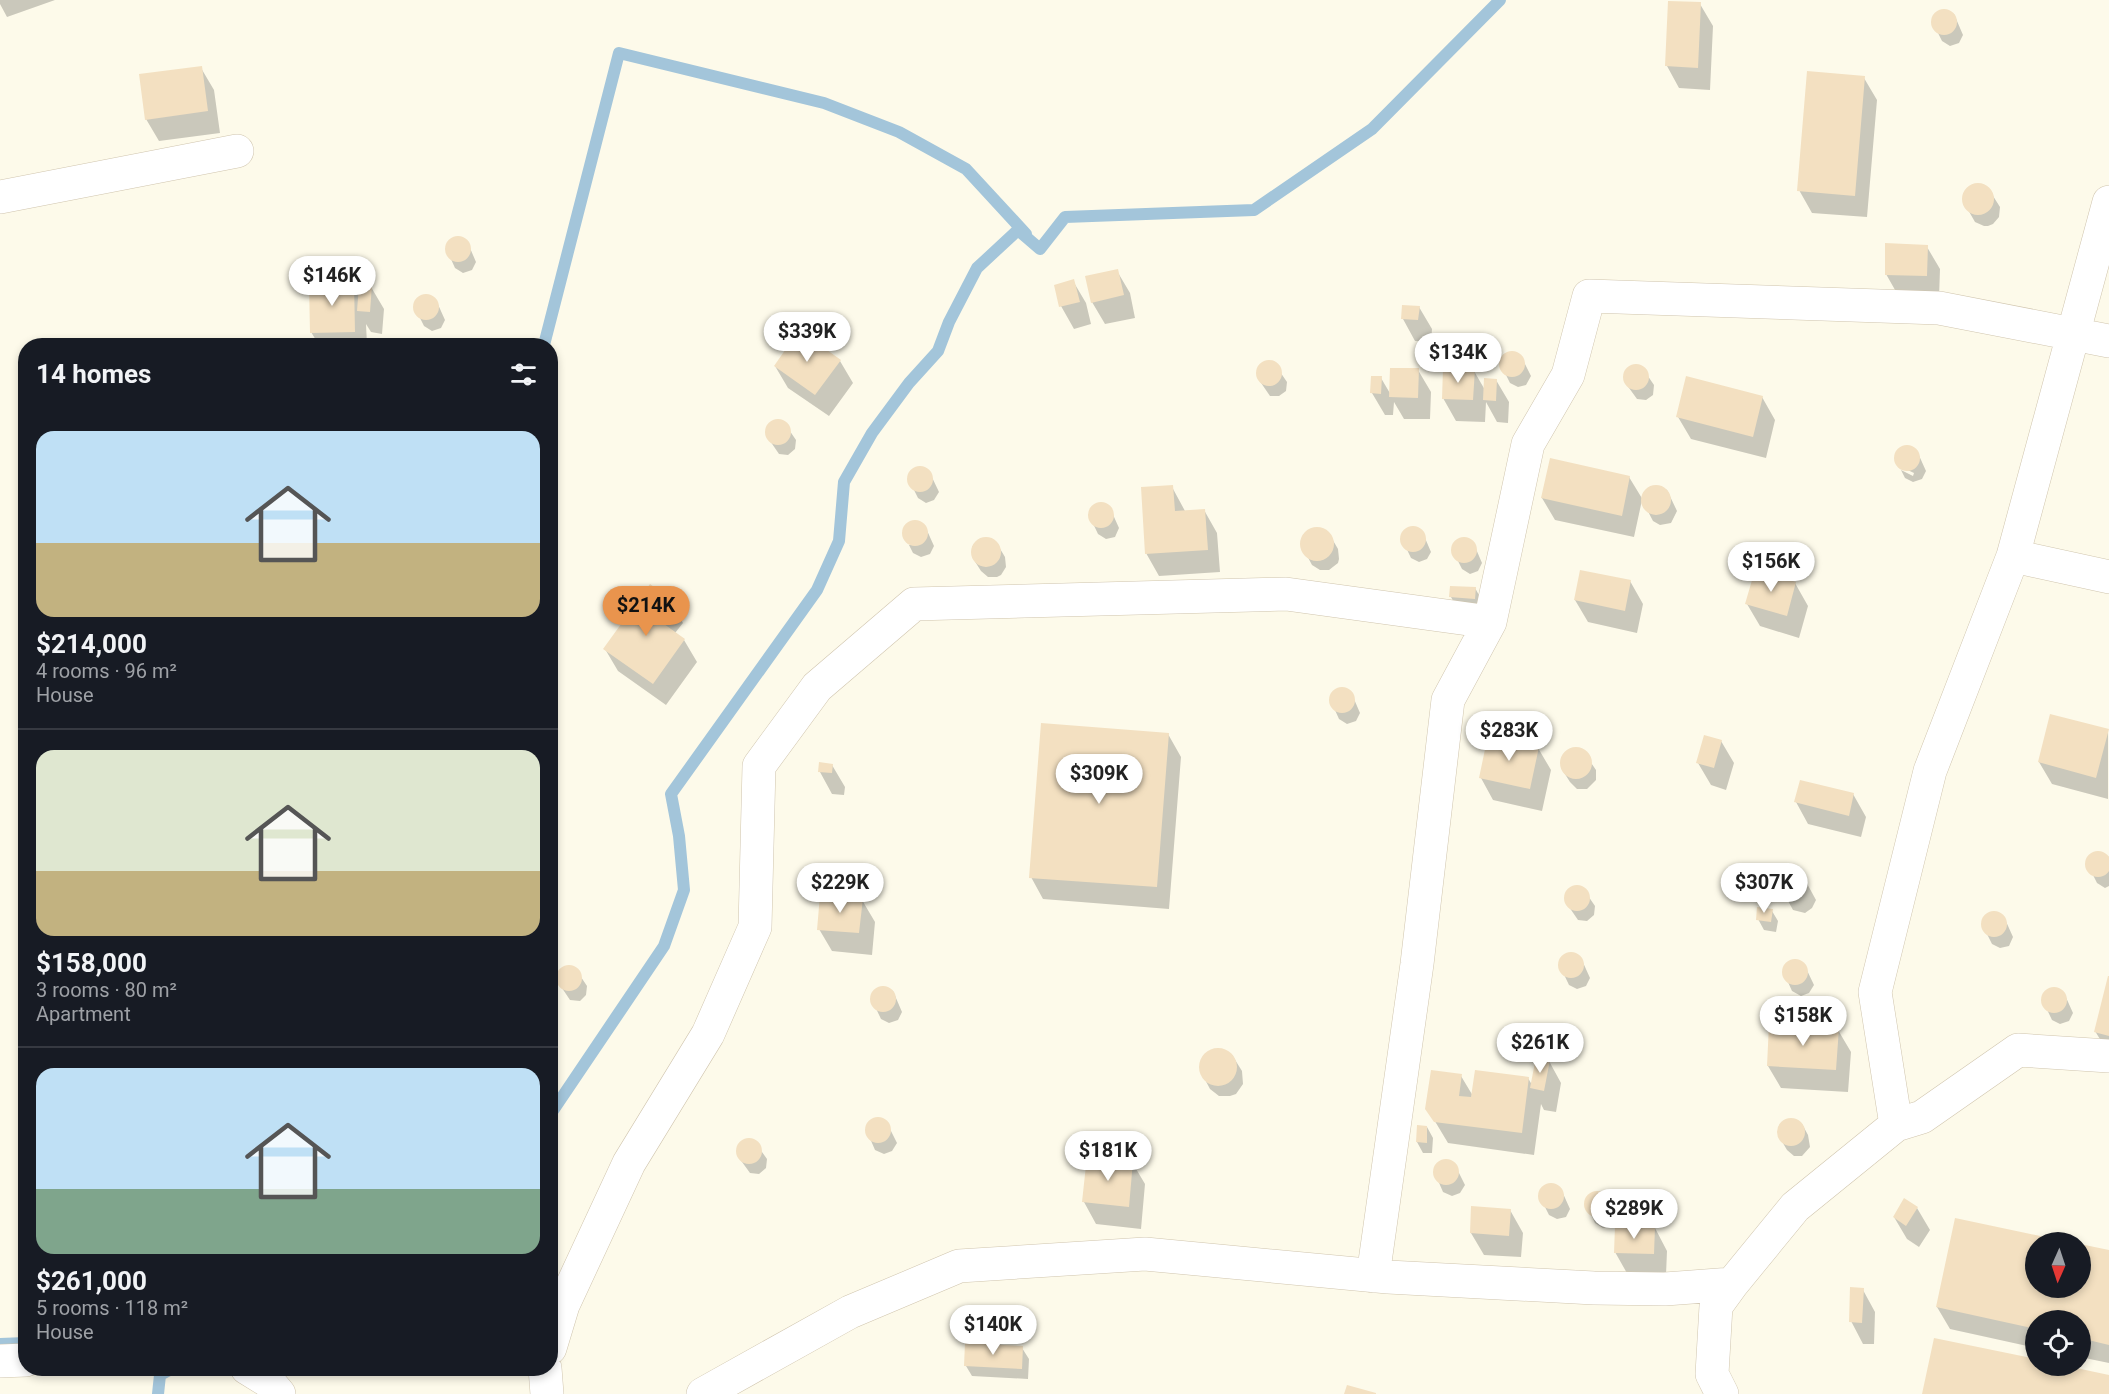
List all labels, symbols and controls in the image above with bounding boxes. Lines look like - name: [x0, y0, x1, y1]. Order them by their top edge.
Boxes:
- pin: $146K: [290, 256, 374, 307]
- text: $146K: [303, 263, 361, 287]
- pin: $339K: [765, 312, 849, 363]
- text: $339K: [778, 319, 836, 343]
- pin: $134K: [1416, 333, 1500, 384]
- text: $134K: [1429, 340, 1487, 364]
- icon: filters: [507, 358, 540, 391]
- text: 14 homes: [36, 359, 151, 389]
- icon: home: [234, 470, 342, 578]
- pin: $156K: [1729, 542, 1813, 593]
- text: $156K: [1742, 549, 1800, 573]
- pin: $214K: [604, 586, 688, 637]
- text: $214K: [617, 593, 675, 617]
- text: $214,000: [36, 629, 147, 659]
- text: 4 rooms · 96 m²: [36, 659, 177, 683]
- text: House: [36, 683, 94, 707]
- pin: $283K: [1467, 711, 1551, 762]
- text: $283K: [1480, 718, 1538, 742]
- pin: $309K: [1057, 754, 1141, 805]
- text: $309K: [1070, 761, 1128, 785]
- icon: home: [234, 789, 342, 897]
- pin: $229K: [798, 863, 882, 914]
- pin: $307K: [1722, 863, 1806, 914]
- text: $229K: [811, 870, 869, 894]
- text: $307K: [1735, 870, 1793, 894]
- text: $158,000: [36, 948, 147, 978]
- text: 3 rooms · 80 m²: [36, 978, 177, 1002]
- pin: $158K: [1761, 996, 1845, 1047]
- text: Apartment: [36, 1002, 131, 1026]
- text: $158K: [1774, 1003, 1832, 1027]
- pin: $261K: [1498, 1023, 1582, 1074]
- text: $261K: [1511, 1030, 1569, 1054]
- icon: home: [234, 1107, 342, 1215]
- pin: $181K: [1066, 1131, 1150, 1182]
- text: $181K: [1079, 1138, 1137, 1162]
- pin: $289K: [1592, 1189, 1676, 1240]
- text: $289K: [1605, 1196, 1663, 1220]
- north arrow: [2025, 1232, 2091, 1298]
- map controls: [2025, 1232, 2091, 1376]
- text: $261,000: [36, 1266, 147, 1296]
- text: 5 rooms · 118 m²: [36, 1296, 188, 1320]
- pin: $140K: [951, 1305, 1035, 1356]
- button: locate: [2025, 1310, 2091, 1376]
- text: $140K: [964, 1312, 1022, 1336]
- text: House: [36, 1320, 94, 1344]

